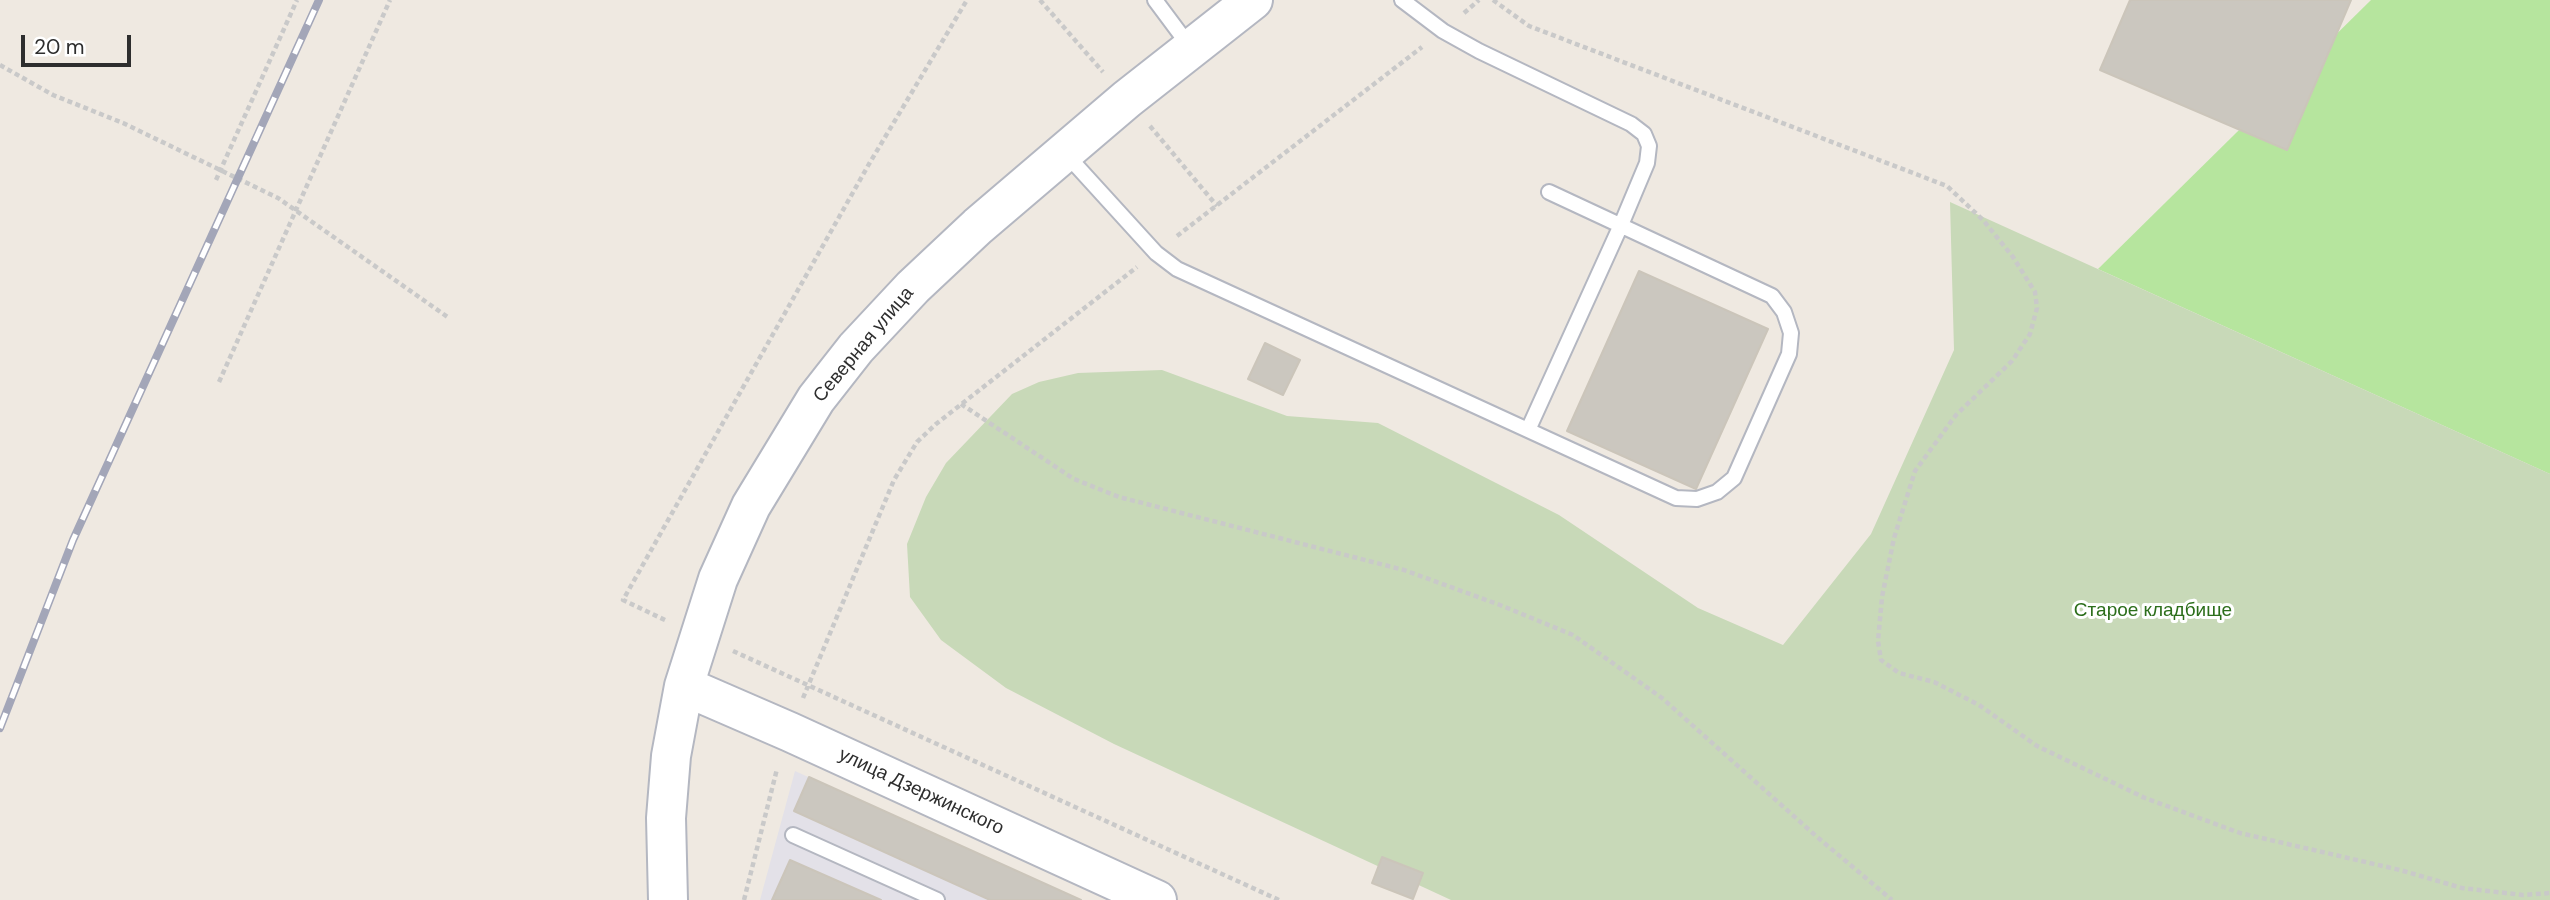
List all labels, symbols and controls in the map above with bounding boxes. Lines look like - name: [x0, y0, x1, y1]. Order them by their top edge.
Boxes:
- scale bar: [24, 21, 135, 65]
- text: 20 m: [34, 33, 85, 61]
- street label: Северная улица: [809, 283, 919, 407]
- park label: Старое кладбище: [2074, 600, 2232, 622]
- street label: улица Дзержинского: [835, 744, 1007, 840]

